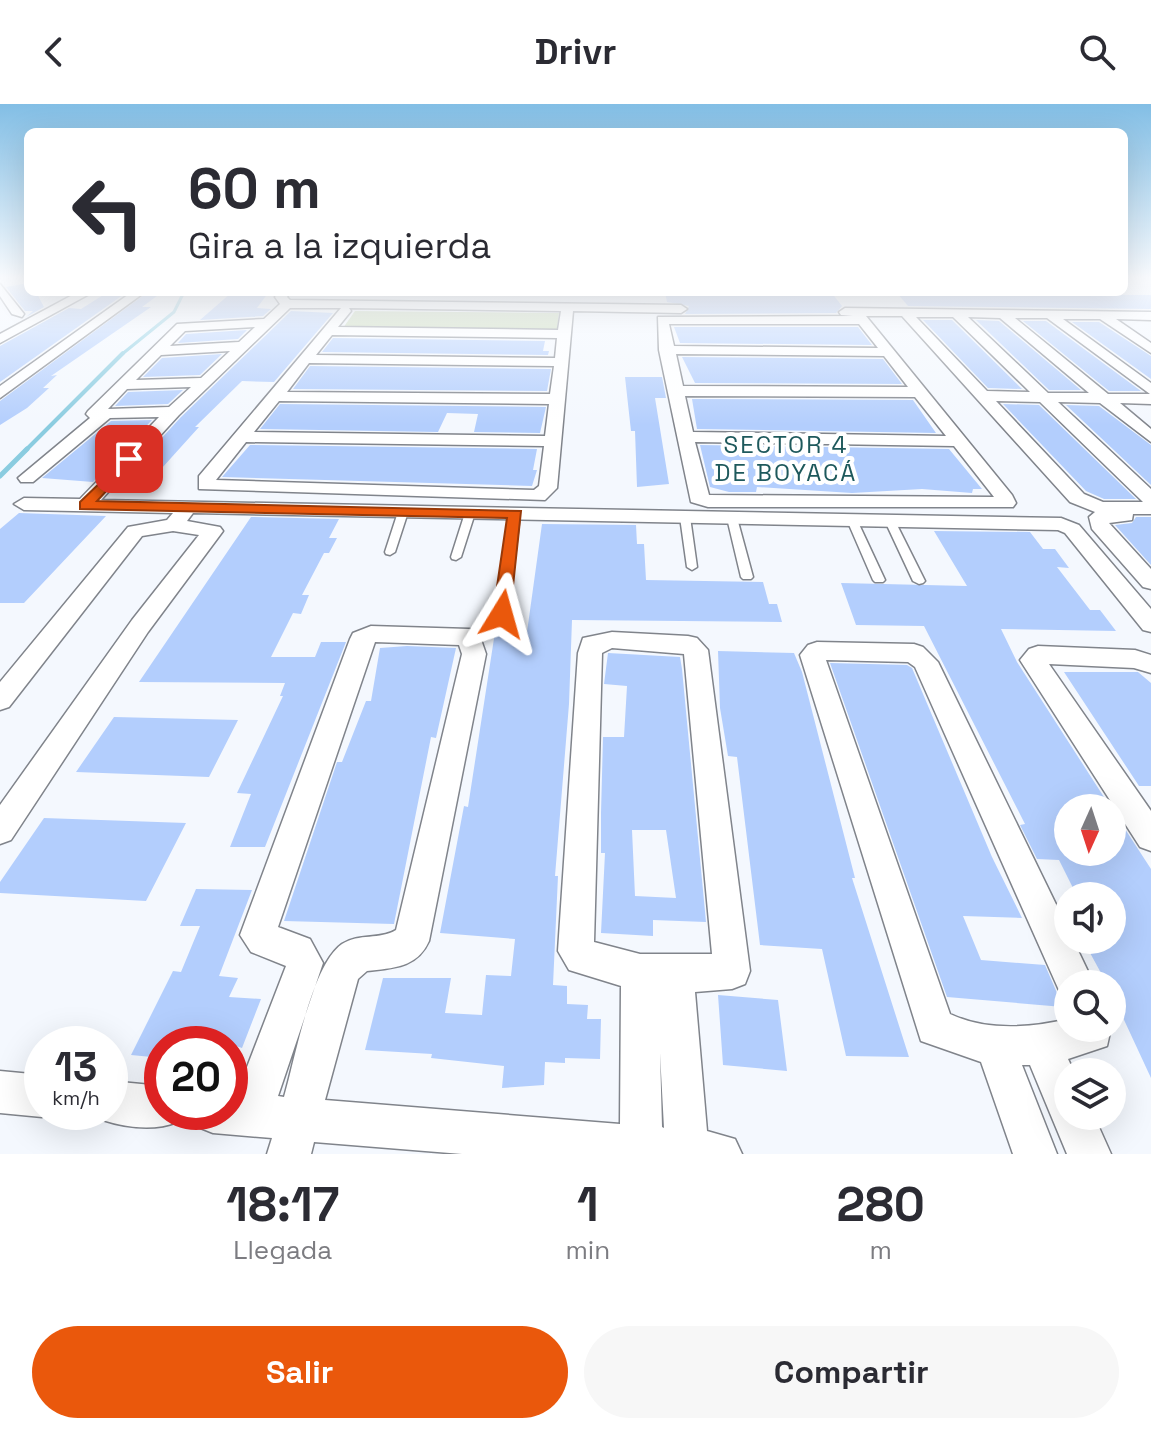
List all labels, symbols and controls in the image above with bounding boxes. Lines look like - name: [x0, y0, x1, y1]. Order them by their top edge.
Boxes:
- text: Drivr: [535, 29, 616, 75]
- icon: back: [32, 30, 76, 74]
- icon: search: [1075, 30, 1119, 74]
- text: 60 m: [188, 153, 321, 224]
- icon: left: [56, 160, 160, 264]
- text: Gira a la izquierda: [188, 223, 491, 269]
- pin: [95, 425, 163, 493]
- district label: SECTOR 4 DE BOYACÁ: [715, 429, 857, 488]
- icon: arrive: [107, 437, 151, 481]
- position arrow: [460, 572, 544, 656]
- north arrow: [1054, 794, 1126, 866]
- map controls: [1054, 794, 1126, 1130]
- button: sound: [1054, 882, 1126, 954]
- button: search: [1054, 970, 1126, 1042]
- speed limit sign: 20: [144, 1026, 248, 1130]
- text: 13: [55, 1042, 97, 1093]
- button: layers: [1054, 1058, 1126, 1130]
- text: km/h: [52, 1085, 100, 1111]
- text: 18:17: [226, 1174, 339, 1235]
- text: 1: [577, 1174, 599, 1235]
- text: 280: [836, 1174, 925, 1235]
- text: Llegada: [233, 1233, 332, 1267]
- text: min: [566, 1233, 610, 1267]
- text: m: [869, 1233, 892, 1267]
- button: Salir: [32, 1326, 568, 1418]
- button: Compartir: [584, 1326, 1119, 1418]

